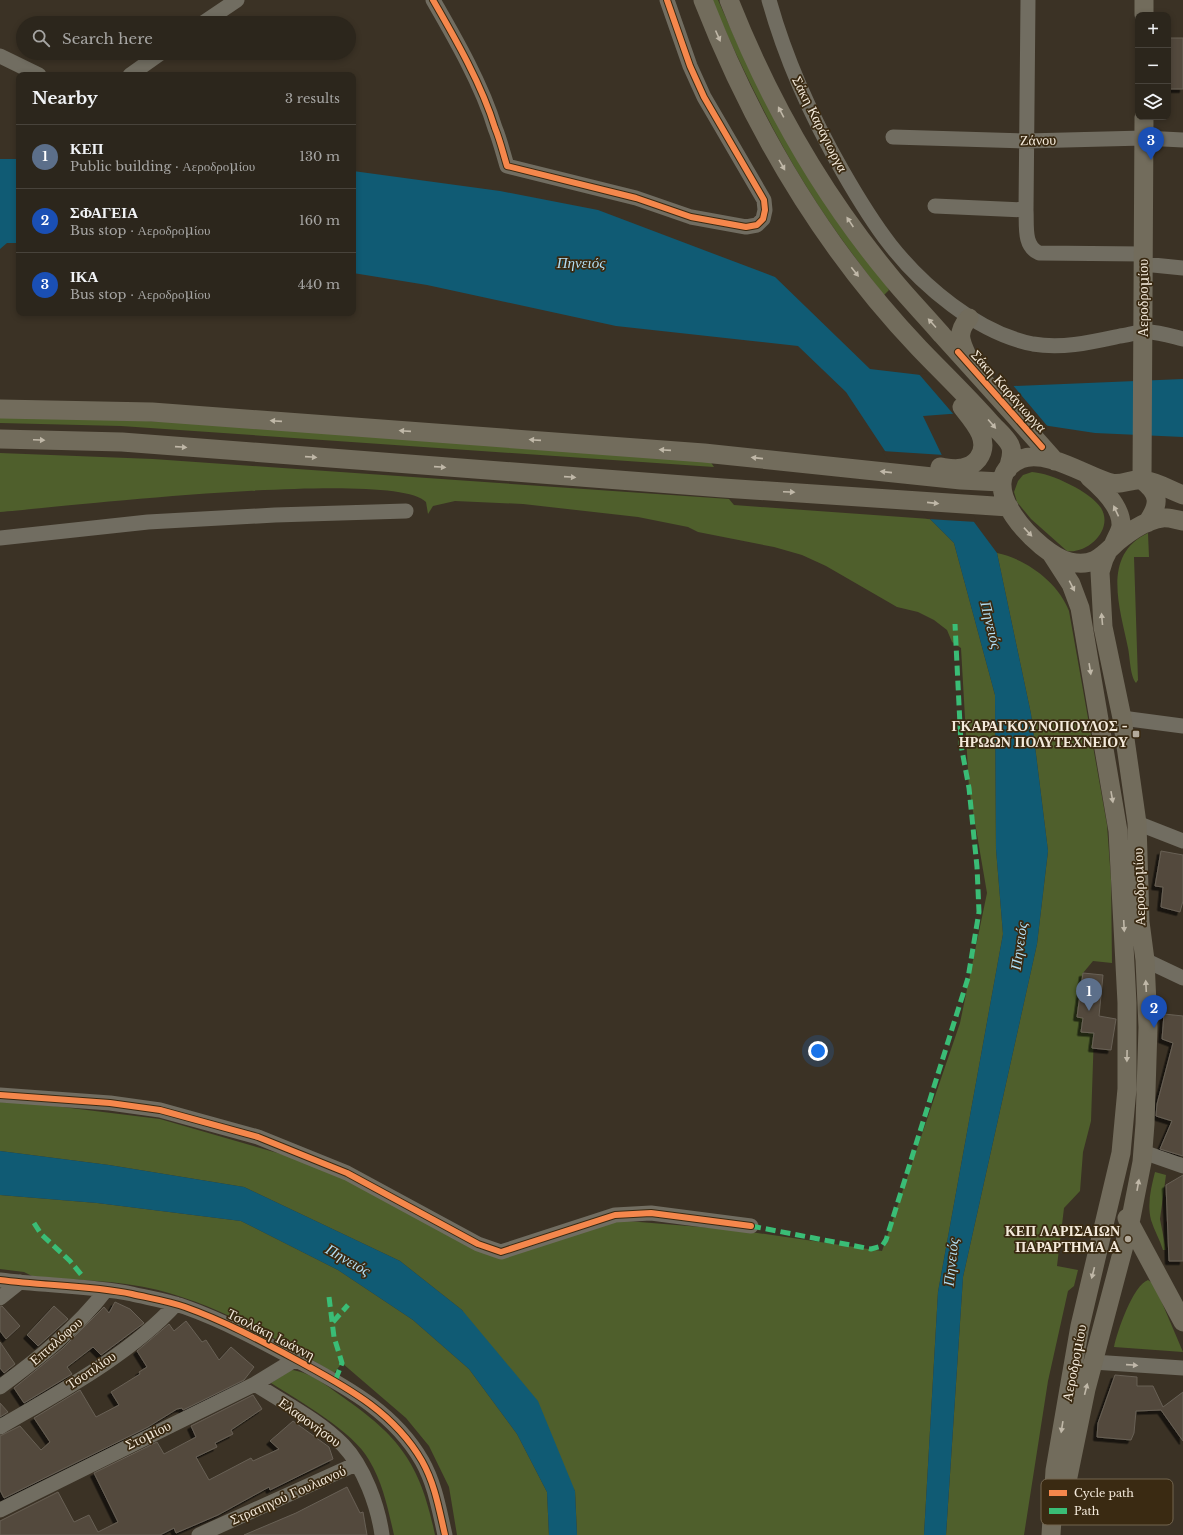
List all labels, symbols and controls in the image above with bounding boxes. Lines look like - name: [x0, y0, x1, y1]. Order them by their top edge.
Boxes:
- map controls: [1135, 12, 1171, 120]
- button: +: [1135, 12, 1171, 48]
- search box: [16, 16, 356, 60]
- icon: search: [30, 27, 52, 49]
- text: Search here: [62, 29, 153, 48]
- one-way arrow: [715, 31, 721, 42]
- button: −: [1135, 48, 1171, 84]
- street label: Σάκη Καράγιωργα: [788, 73, 852, 175]
- button: layers: [1135, 84, 1171, 120]
- text: Nearby: [32, 88, 98, 109]
- text: 3 results: [285, 90, 340, 107]
- one-way arrow: [778, 106, 784, 118]
- pin: 3: [1138, 127, 1164, 160]
- street label: Ζάνου: [1020, 131, 1056, 149]
- text: ΚΕΠ: [70, 139, 103, 158]
- text: 1: [42, 148, 48, 165]
- text: 130 m: [299, 148, 340, 165]
- text: Public building · Αεροδρομίου: [70, 158, 255, 175]
- one-way arrow: [778, 160, 786, 170]
- text: ΣΦΑΓΕΙΑ: [70, 203, 138, 222]
- text: 2: [41, 212, 49, 229]
- text: 160 m: [299, 212, 340, 229]
- one-way arrow: [846, 217, 853, 228]
- text: Bus stop · Αεροδρομίου: [70, 222, 210, 239]
- water label: Πηνειός: [556, 253, 606, 272]
- street label: Αεροδρομίου: [1134, 259, 1152, 337]
- text: ΙΚΑ: [70, 267, 98, 286]
- one-way arrow: [851, 267, 859, 278]
- text: 3: [41, 276, 49, 293]
- text: 440 m: [298, 276, 340, 293]
- text: Bus stop · Αεροδρομίου: [70, 286, 210, 303]
- one-way arrow: [927, 318, 936, 328]
- street label: Σάκη Καράγιωργα: [967, 346, 1051, 436]
- one-way arrow: [270, 418, 282, 425]
- one-way arrow: [987, 419, 996, 429]
- one-way arrow: [399, 427, 411, 434]
- one-way arrow: [33, 437, 46, 443]
- one-way arrow: [529, 437, 541, 444]
- one-way arrow: [175, 444, 187, 451]
- one-way arrow: [659, 446, 671, 453]
- one-way arrow: [305, 454, 317, 461]
- one-way arrow: [751, 455, 763, 462]
- one-way arrow: [434, 463, 446, 470]
- one-way arrow: [880, 469, 892, 476]
- one-way arrow: [564, 473, 576, 480]
- one-way arrow: [783, 489, 796, 495]
- one-way arrow: [927, 499, 939, 506]
- one-way arrow: [1113, 506, 1119, 517]
- one-way arrow: [1023, 527, 1032, 536]
- one-way arrow: [1069, 580, 1075, 591]
- water label: Πηνειός: [976, 598, 1007, 652]
- one-way arrow: [1099, 613, 1105, 625]
- one-way arrow: [1087, 663, 1093, 675]
- place label: ΓΚΑΡΑΓΚΟΥΝΟΠΟΥΛΟΣ - ΗΡΩΩΝ ΠΟΛΥΤΕΧΝΕΙΟΥ: [952, 717, 1128, 751]
- marker: ΓΚΑΡΑΓΚΟΥΝΟΠΟΥΛΟΣ - ΗΡΩΩΝ ΠΟΛΥΤΕΧΝΕΙΟΥ: [1131, 729, 1141, 739]
- one-way arrow: [1109, 791, 1115, 803]
- street label: Αεροδρομίου: [1129, 847, 1149, 926]
- water label: Πηνειός: [1006, 920, 1031, 972]
- one-way arrow: [1121, 920, 1127, 933]
- pin: 1: [1076, 978, 1102, 1011]
- one-way arrow: [1143, 979, 1149, 992]
- pin: 2: [1141, 995, 1167, 1028]
- your location: [808, 1041, 828, 1061]
- one-way arrow: [1124, 1050, 1130, 1063]
- one-way arrow: [1135, 1179, 1141, 1191]
- place label: ΚΕΠ ΛΑΡΙΣΑΙΩΝ ΠΑΡΑΡΤΗΜΑ A: [1005, 1222, 1121, 1256]
- marker: ΚΕΠ ΛΑΡΙΣΑΙΩΝ ΠΑΡΑΡΤΗΜΑ A: [1123, 1234, 1133, 1244]
- water label: Πηνειός: [938, 1236, 963, 1288]
- water label: Πηνειός: [322, 1239, 375, 1280]
- one-way arrow: [1090, 1267, 1096, 1279]
- street label: Τσολάκη Ιωάννη: [224, 1304, 318, 1364]
- street label: Επταλόφου: [26, 1313, 86, 1369]
- street label: Αεροδρομίου: [1058, 1323, 1090, 1403]
- street label: Τσοτιλίου: [63, 1347, 119, 1393]
- one-way arrow: [1126, 1361, 1138, 1368]
- one-way arrow: [1084, 1382, 1090, 1395]
- street label: Ελαφονήσου: [275, 1393, 345, 1451]
- street label: Στομίου: [122, 1416, 174, 1454]
- one-way arrow: [1059, 1421, 1065, 1434]
- street label: Στρατηγού Γουλιανού: [227, 1461, 349, 1529]
- legend: [1041, 1479, 1173, 1525]
- text: Cycle path: [1074, 1486, 1134, 1500]
- text: Path: [1074, 1504, 1100, 1518]

